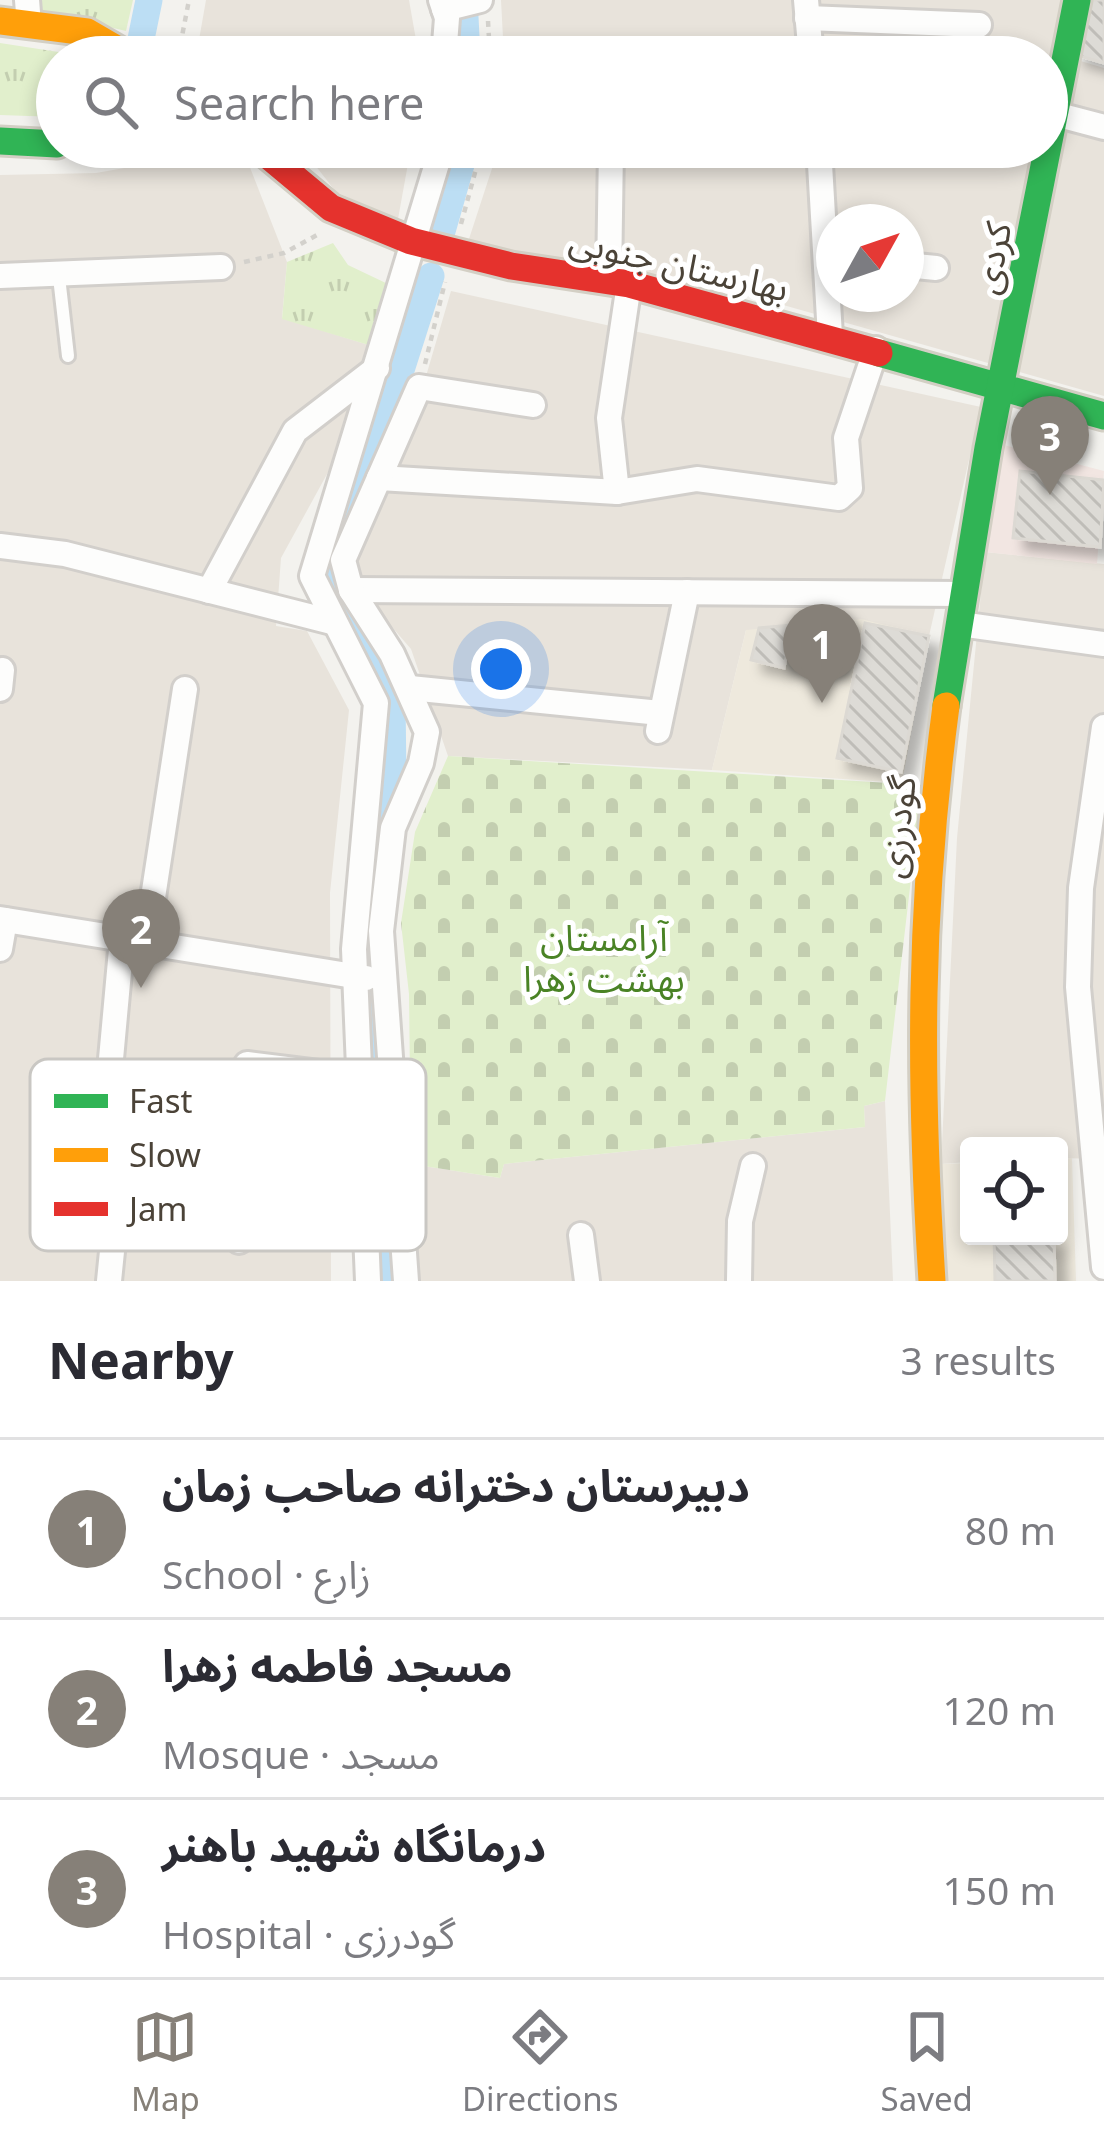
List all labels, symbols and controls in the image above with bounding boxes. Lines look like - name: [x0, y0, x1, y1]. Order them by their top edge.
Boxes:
- search box: [36, 36, 1068, 168]
- icon: search: [78, 69, 144, 135]
- text: Search here: [174, 72, 424, 133]
- north arrow: [816, 204, 924, 312]
- street label: بهارستان جنوبی: [565, 215, 793, 313]
- street label: کردی: [961, 216, 1023, 298]
- pin: 3: [1011, 396, 1089, 495]
- pin: 1: [783, 604, 861, 703]
- your location: [471, 639, 531, 699]
- street label: گودرزی: [866, 772, 927, 881]
- pin: 2: [102, 889, 180, 988]
- park label: آرامستان بهشت زهرا: [523, 913, 685, 1003]
- legend: [30, 1059, 426, 1251]
- text: Fast: [129, 1078, 192, 1123]
- text: Slow: [129, 1132, 201, 1177]
- map controls: [960, 1137, 1068, 1245]
- button: locate: [960, 1137, 1068, 1245]
- text: Jam: [126, 1186, 187, 1231]
- text: Nearby: [48, 1324, 234, 1394]
- text: 3 results: [901, 1333, 1056, 1386]
- text: دبیرستان دخترانه صاحب زمان: [162, 1454, 750, 1515]
- text: 1: [76, 1503, 98, 1556]
- text: 80 m: [965, 1503, 1056, 1556]
- text: School · زارع: [162, 1547, 371, 1600]
- text: مسجد فاطمه زهرا: [162, 1634, 513, 1695]
- text: 2: [76, 1683, 98, 1736]
- text: 120 m: [942, 1683, 1056, 1736]
- text: Mosque · مسجد: [162, 1727, 440, 1780]
- text: درمانگاه شهید باهنر: [162, 1814, 546, 1875]
- text: 3: [76, 1863, 98, 1916]
- text: 150 m: [942, 1863, 1056, 1916]
- text: Hospital · گودرزی: [162, 1907, 455, 1960]
- tab: Map: [131, 2004, 200, 2121]
- tab: Directions: [462, 2004, 619, 2121]
- tab: Saved: [881, 2004, 973, 2121]

